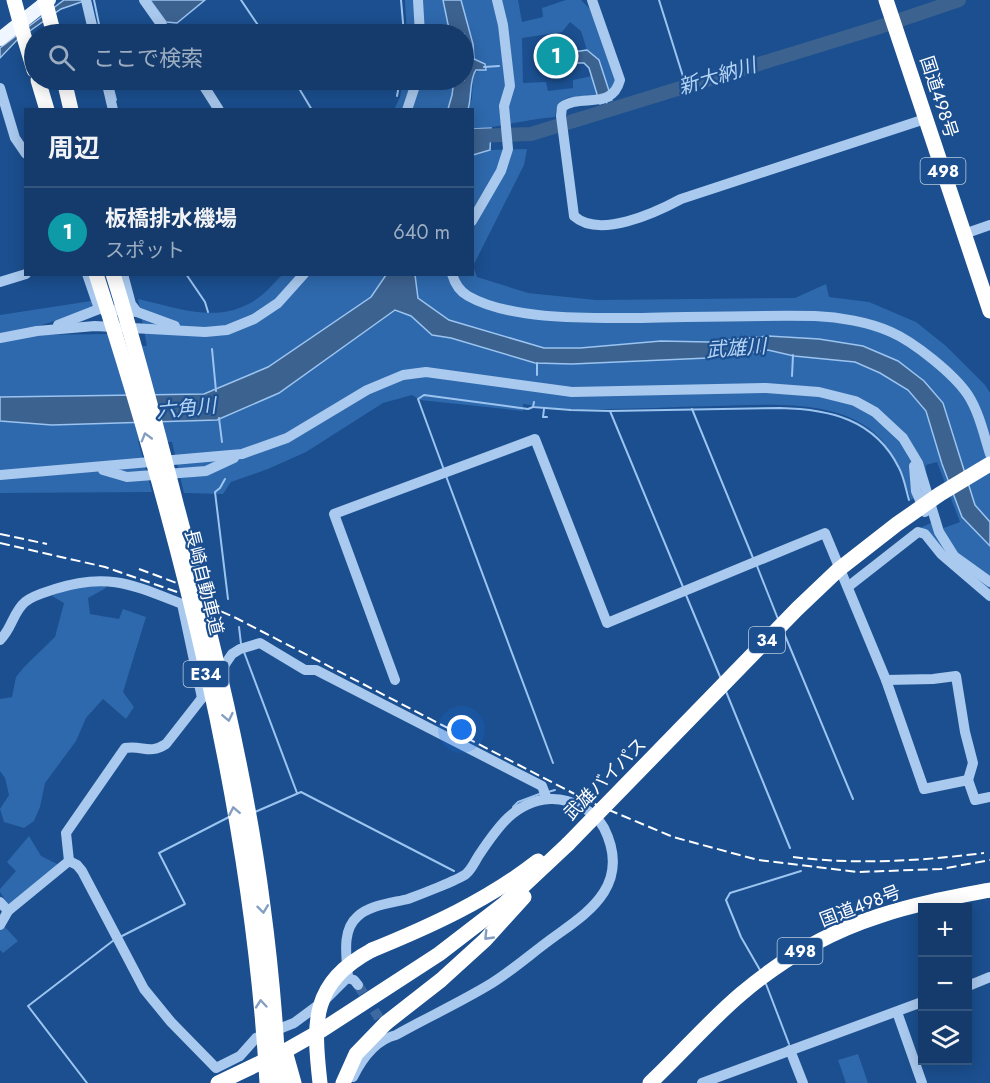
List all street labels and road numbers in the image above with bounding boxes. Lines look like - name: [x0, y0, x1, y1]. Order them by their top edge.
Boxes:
- street label: 国道498号: [914, 53, 964, 141]
- road number: 498: [920, 158, 966, 184]
- street label: 長崎自動車道: [178, 526, 230, 638]
- road number: 34: [749, 627, 785, 653]
- road number: E34: [184, 661, 228, 687]
- street label: 武雄バイパス: [558, 732, 652, 826]
- street label: 国道498号: [816, 879, 904, 933]
- road number: 498: [778, 938, 822, 964]

